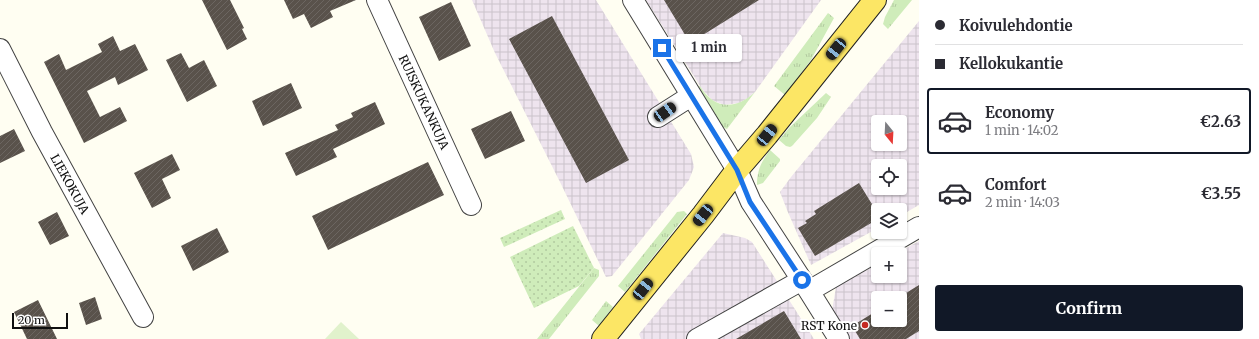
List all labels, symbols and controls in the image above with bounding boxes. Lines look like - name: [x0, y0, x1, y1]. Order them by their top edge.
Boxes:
- text: Koivulehdontie: [959, 16, 1073, 35]
- callout: 1 min: [676, 34, 742, 62]
- car: [824, 36, 848, 62]
- route end: [653, 39, 671, 57]
- text: 1 min: [691, 39, 727, 56]
- street label: RUISKUKANKUJA: [396, 52, 453, 152]
- text: Kellokukantie: [959, 54, 1063, 73]
- car: [652, 100, 678, 124]
- icon: car: [937, 103, 973, 139]
- text: Economy: [985, 103, 1054, 122]
- text: €2.63: [1200, 112, 1241, 131]
- north arrow: [871, 115, 907, 151]
- map controls: [871, 115, 907, 327]
- car: [755, 122, 779, 148]
- text: 1 min · 14:02: [985, 122, 1059, 139]
- street label: LIEKOKUJA: [47, 151, 93, 217]
- button: locate: [871, 159, 907, 195]
- icon: car: [937, 175, 973, 211]
- text: Comfort: [985, 175, 1046, 194]
- text: €3.55: [1201, 184, 1241, 203]
- text: 2 min · 14:03: [985, 194, 1060, 211]
- car: [691, 202, 715, 228]
- button: layers: [871, 203, 907, 239]
- button: +: [871, 247, 907, 283]
- route start: [793, 271, 811, 289]
- car: [631, 276, 655, 302]
- button: Confirm: [935, 285, 1243, 331]
- button: −: [871, 291, 907, 327]
- scale bar: [12, 311, 68, 330]
- text: 20 m: [18, 313, 45, 327]
- place label: RST Kone: [801, 318, 857, 333]
- marker: RST Kone: [860, 320, 870, 330]

